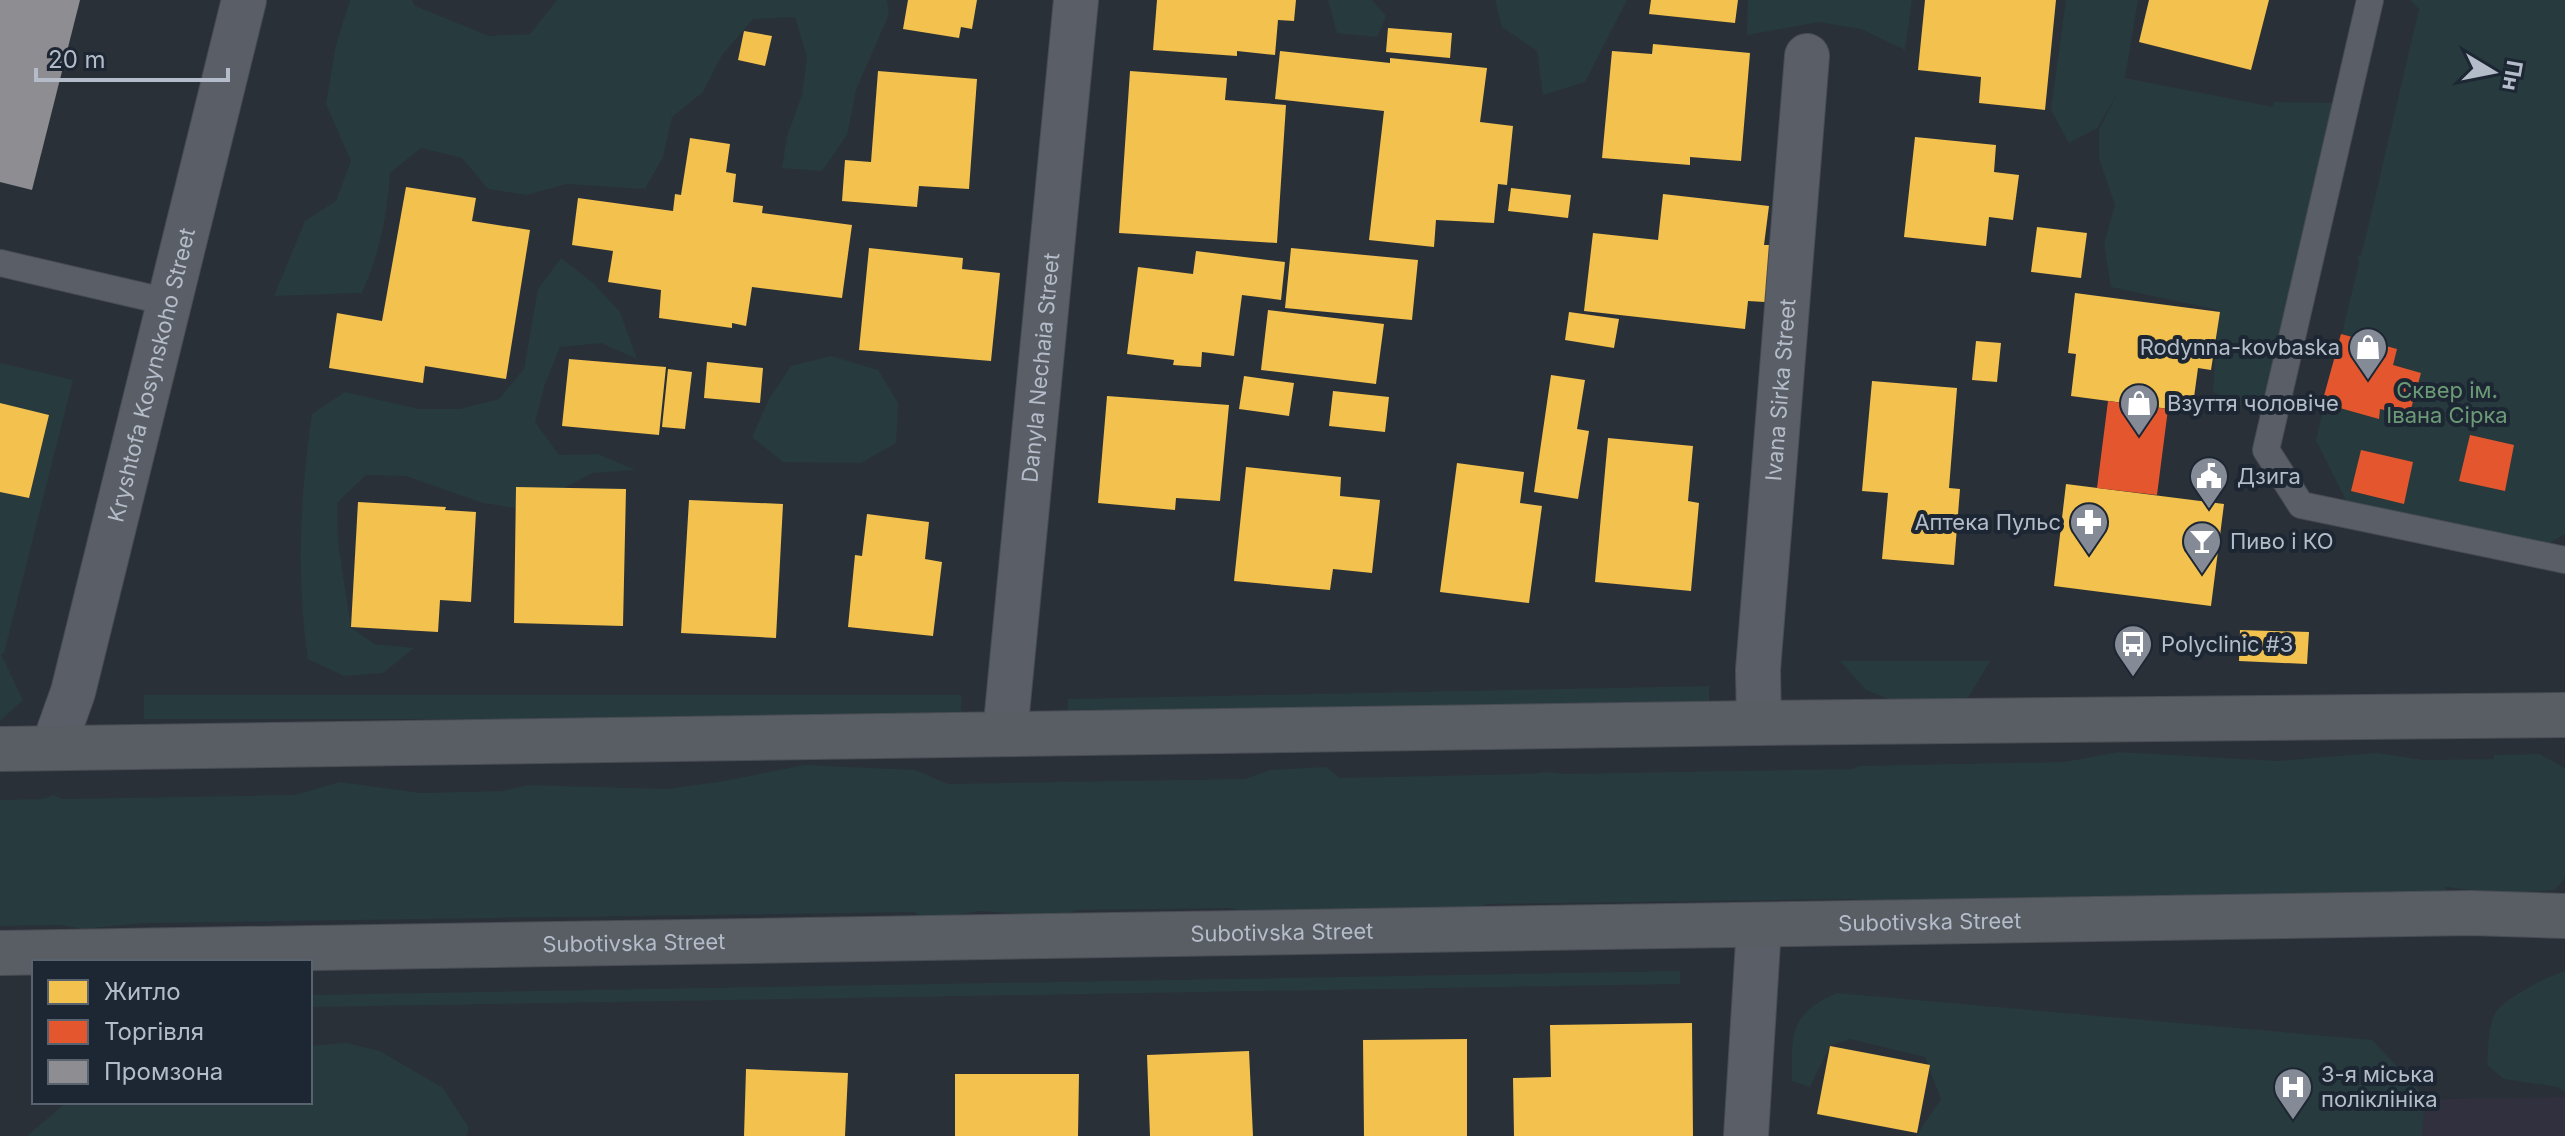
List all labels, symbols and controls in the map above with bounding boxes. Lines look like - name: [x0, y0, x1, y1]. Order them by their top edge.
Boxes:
- scale bar: [36, 32, 228, 82]
- north arrow: [2453, 32, 2533, 112]
- text: 20 m: [48, 45, 106, 74]
- text: Пн: [2497, 58, 2528, 93]
- street label: Kryshtofa Kosynskoho Street: [102, 225, 200, 525]
- street label: Danyla Nechaia Street: [1016, 252, 1064, 484]
- street label: Ivana Sirka Street: [1760, 298, 1801, 482]
- shop icon: Rodynna-kovbaska: [2347, 326, 2389, 381]
- place label: Rodynna-kovbaska: [2140, 334, 2340, 360]
- park label: Сквер ім. Івана Сірка: [2386, 377, 2508, 428]
- shop icon: Взуття чоловіче: [2118, 382, 2160, 437]
- place label: Взуття чоловіче: [2167, 390, 2339, 416]
- public building icon: Дзига: [2188, 455, 2230, 510]
- place label: Дзига: [2237, 463, 2301, 489]
- pharmacy icon: Аптека Пульс: [2068, 501, 2110, 556]
- place label: Аптека Пульс: [1914, 509, 2061, 535]
- bar icon: Пиво і КО: [2181, 520, 2223, 575]
- place label: Пиво і КО: [2230, 528, 2334, 554]
- bus stop icon: Polyclinic #3: [2112, 623, 2154, 678]
- place label: Polyclinic #3: [2161, 631, 2293, 657]
- street label: Subotivska Street: [1838, 907, 2021, 936]
- street label: Subotivska Street: [1190, 918, 1374, 947]
- street label: Subotivska Street: [542, 928, 726, 957]
- legend: [32, 960, 312, 1104]
- text: Житло: [104, 977, 181, 1006]
- text: Торгівля: [104, 1017, 204, 1046]
- text: Промзона: [104, 1057, 223, 1086]
- place label: 3-я міська поліклініка: [2321, 1061, 2438, 1112]
- hospital icon: 3-я міська поліклініка: [2272, 1066, 2314, 1121]

